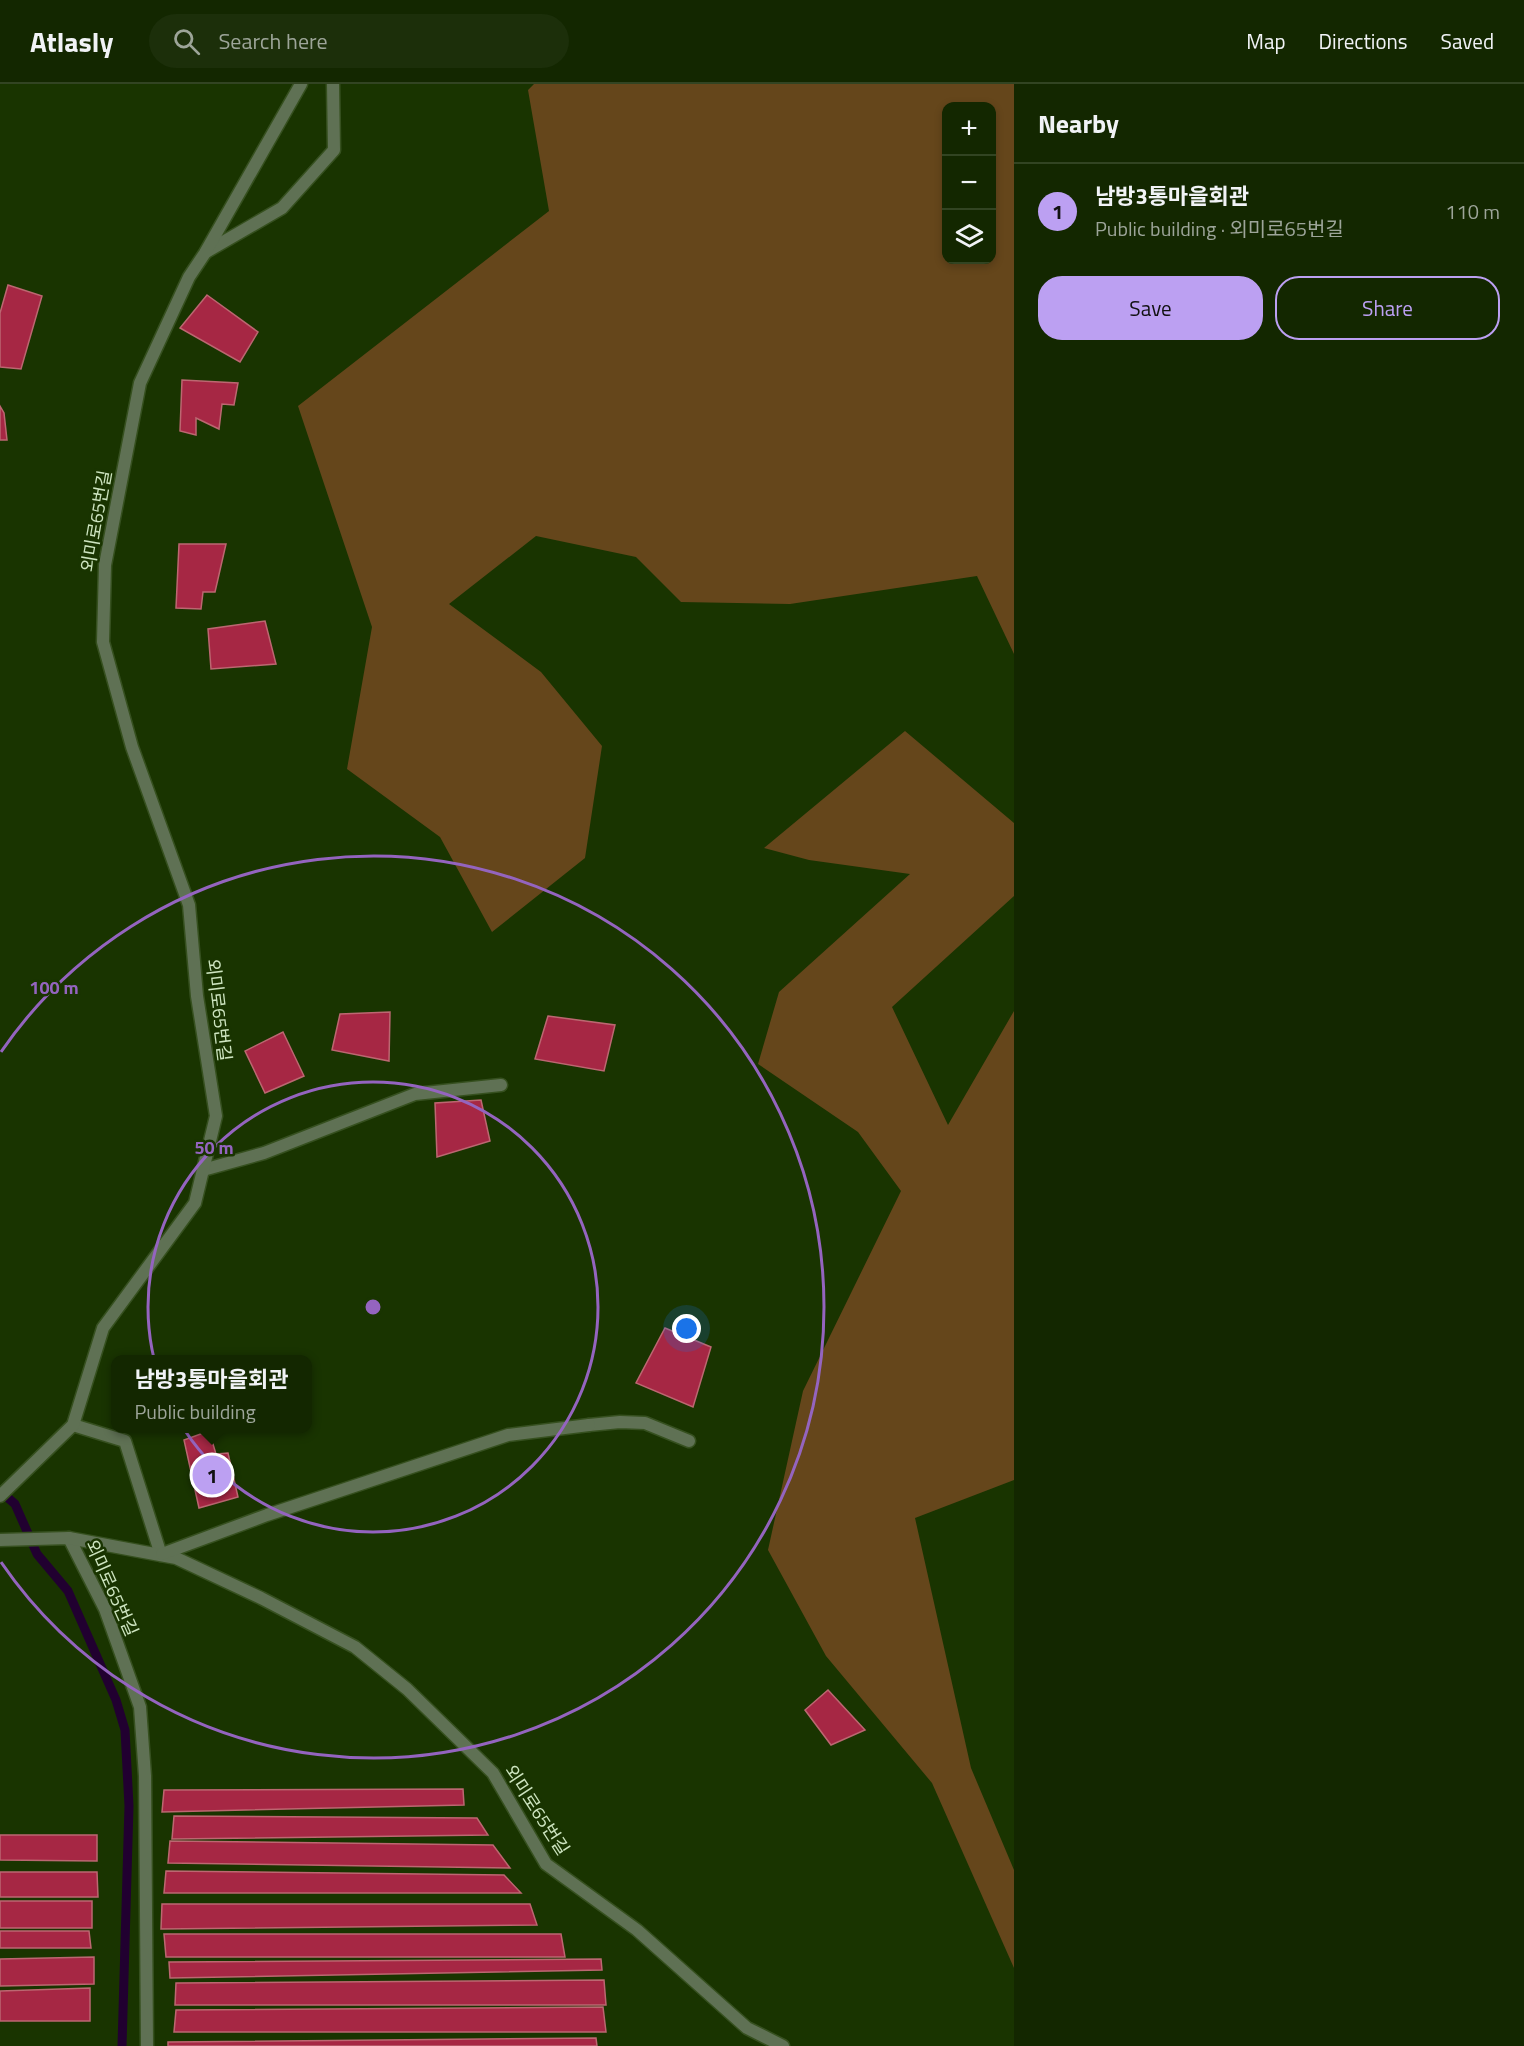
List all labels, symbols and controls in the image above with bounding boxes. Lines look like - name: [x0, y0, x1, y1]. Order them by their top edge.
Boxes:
- search box: [149, 14, 569, 68]
- text: Atlasly: [30, 20, 113, 63]
- text: Search here: [218, 24, 328, 58]
- icon: search: [170, 25, 203, 58]
- text: Map: [1246, 25, 1286, 57]
- text: Directions: [1319, 25, 1408, 57]
- text: Saved: [1441, 25, 1494, 57]
- map controls: [942, 102, 996, 264]
- button: +: [942, 102, 996, 156]
- text: Nearby: [1038, 104, 1119, 143]
- button: −: [942, 156, 996, 210]
- text: 남방3통마을회관: [1095, 179, 1249, 213]
- text: 1: [1052, 196, 1063, 227]
- text: 110 m: [1445, 196, 1500, 227]
- button: layers: [942, 210, 996, 264]
- text: Public building · 외미로65번길: [1095, 213, 1344, 244]
- button: Save: [1038, 276, 1263, 340]
- button: Share: [1275, 276, 1500, 340]
- street label: 외미로65번길: [74, 468, 118, 574]
- street label: 외미로65번길: [199, 957, 239, 1063]
- text: 100 m: [29, 974, 79, 1001]
- text: 50 m: [194, 1134, 234, 1161]
- centre of rings: [363, 1297, 383, 1317]
- your location: [672, 1314, 701, 1343]
- popup: [111, 1355, 312, 1433]
- text: 남방3통마을회관: [134, 1362, 289, 1396]
- text: Public building: [134, 1396, 256, 1427]
- pin: 1: [192, 1452, 232, 1498]
- street label: 외미로65번길: [79, 1535, 145, 1641]
- street label: 외미로65번길: [498, 1759, 576, 1861]

